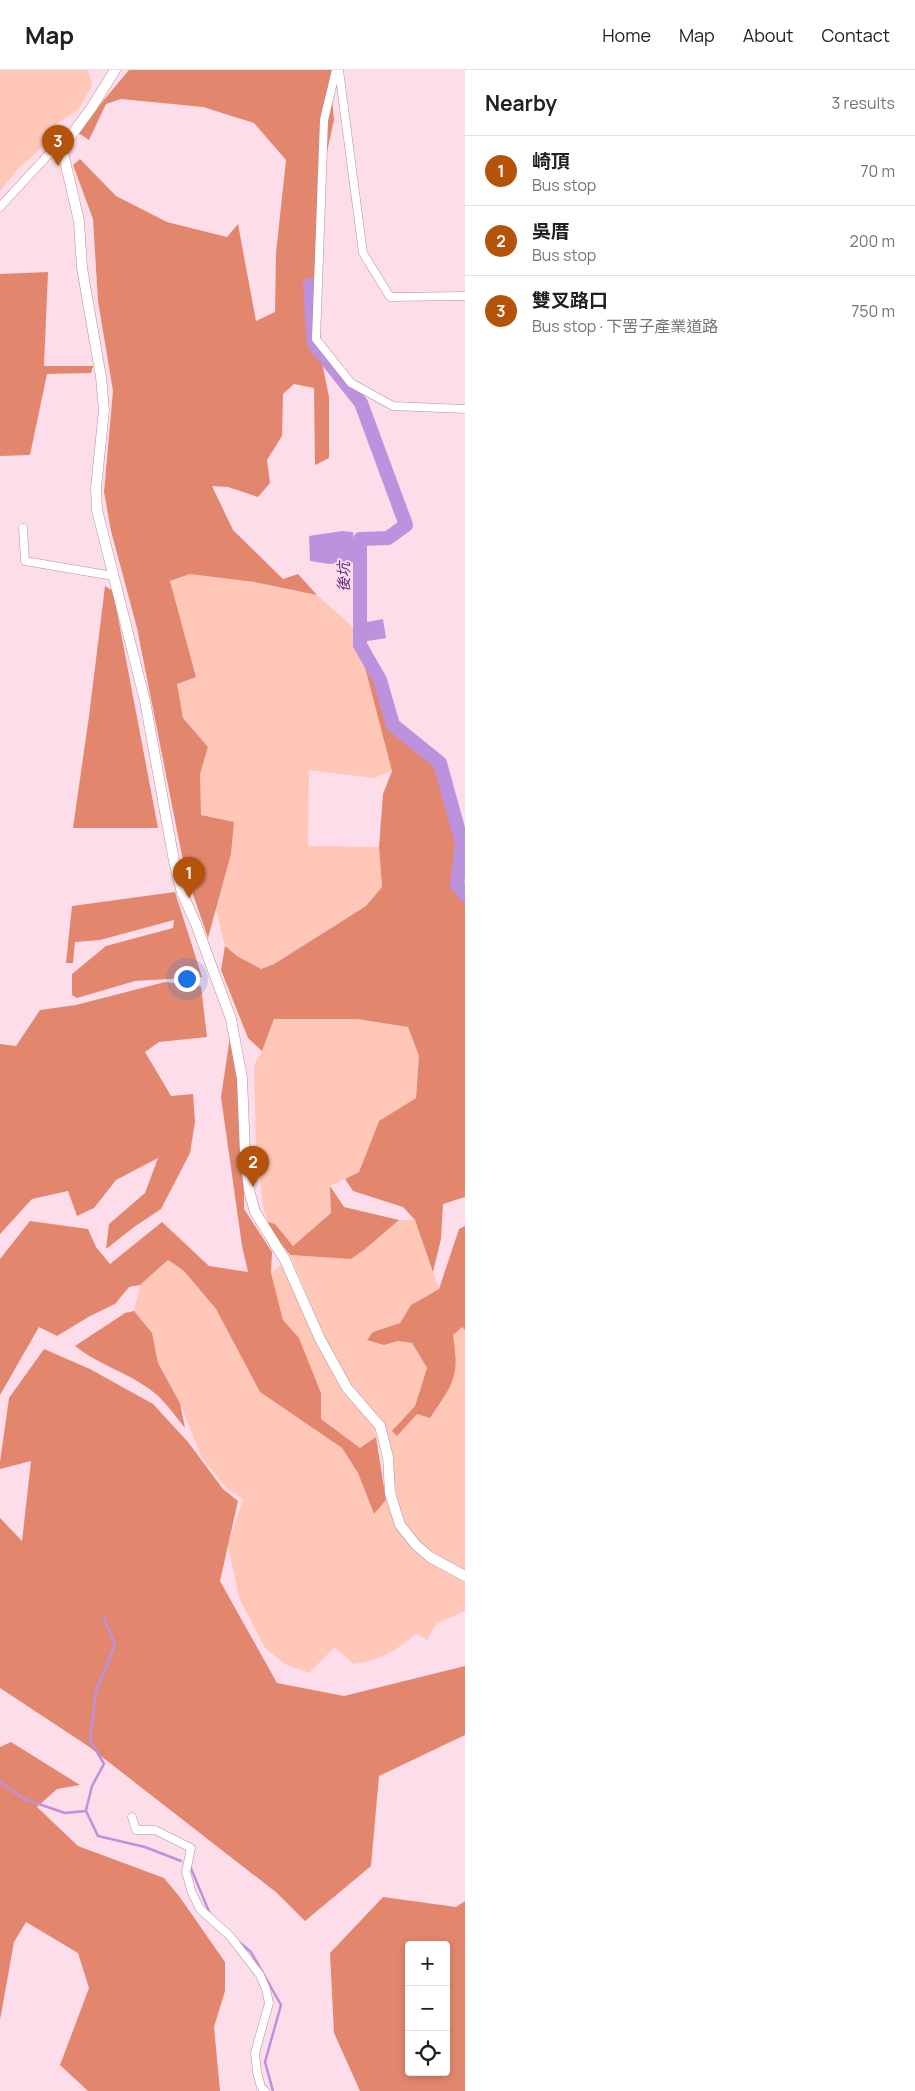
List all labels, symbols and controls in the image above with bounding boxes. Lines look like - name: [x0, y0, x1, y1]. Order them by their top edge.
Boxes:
- text: Map: [25, 18, 74, 51]
- text: Home: [602, 23, 651, 47]
- text: Map: [679, 23, 715, 47]
- text: About: [743, 23, 793, 47]
- text: Contact: [821, 23, 890, 47]
- text: Nearby: [485, 89, 557, 117]
- text: 3 results: [832, 92, 895, 114]
- pin: 3: [42, 125, 74, 166]
- text: 崎頂: [532, 148, 570, 174]
- text: 1: [497, 160, 505, 182]
- text: 70 m: [860, 160, 895, 182]
- text: Bus stop: [532, 174, 596, 196]
- text: 吳厝: [532, 218, 570, 244]
- text: 2: [496, 230, 506, 252]
- text: 200 m: [850, 230, 895, 252]
- text: Bus stop: [532, 244, 596, 266]
- text: 雙叉路口: [532, 287, 608, 313]
- text: 3: [496, 300, 506, 322]
- text: 750 m: [851, 300, 895, 322]
- text: Bus stop · 下罟子產業道路: [532, 315, 718, 337]
- water label: 後坑: [333, 560, 354, 592]
- pin: 1: [173, 857, 205, 898]
- your location: [174, 966, 200, 992]
- pin: 2: [237, 1146, 269, 1187]
- map controls: [405, 1941, 450, 2076]
- button: +: [405, 1941, 450, 1986]
- button: −: [405, 1986, 450, 2031]
- button: locate: [405, 2031, 450, 2076]

